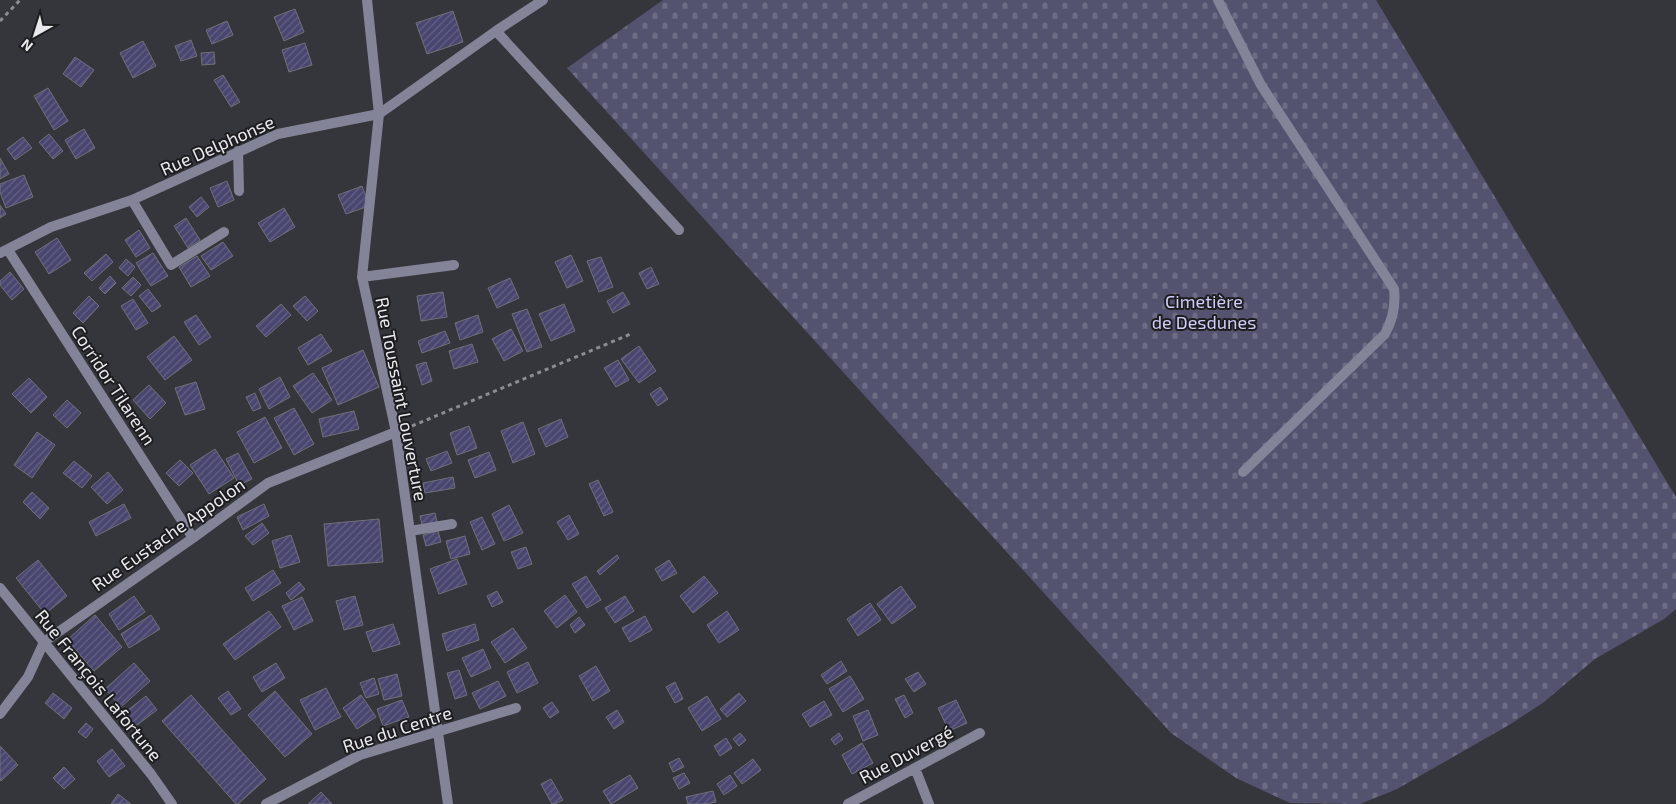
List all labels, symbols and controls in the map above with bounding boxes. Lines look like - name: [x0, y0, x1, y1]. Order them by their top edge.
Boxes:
- north arrow: [10, 10, 60, 60]
- text: N: [17, 36, 36, 55]
- street label: Rue Delphonse: [157, 110, 277, 180]
- park label: Cimetière de Desdunes: [1152, 290, 1256, 333]
- street label: Rue Toussaint Louverture: [371, 295, 433, 503]
- street label: Corridor Tilarenn: [67, 321, 161, 449]
- street label: Rue Eustache Appolon: [87, 473, 249, 595]
- street label: Rue François Lafortune: [30, 605, 167, 766]
- street label: Rue du Centre: [340, 701, 454, 757]
- street label: Rue Duvergé: [855, 720, 957, 788]

